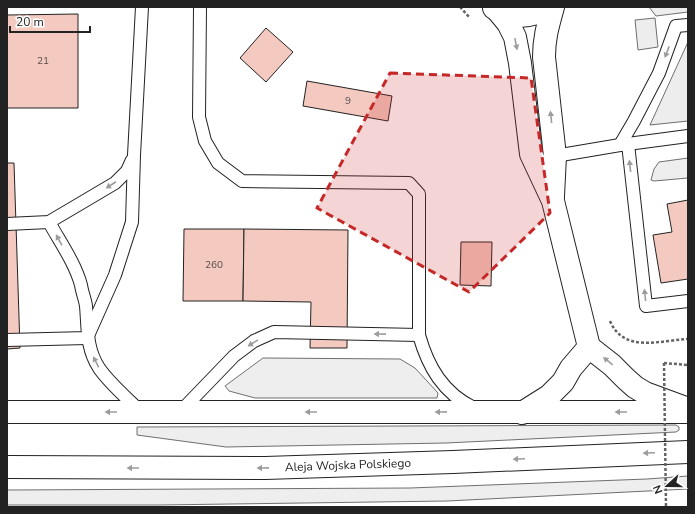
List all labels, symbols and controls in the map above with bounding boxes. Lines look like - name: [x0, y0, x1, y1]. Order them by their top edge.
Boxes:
- scale bar: [10, 8, 90, 34]
- text: 20 m: [16, 14, 44, 30]
- one-way arrow: [514, 38, 520, 50]
- one-way arrow: [663, 46, 669, 58]
- house number: 21: [37, 54, 49, 68]
- house number: 9: [345, 94, 351, 108]
- one-way arrow: [547, 111, 554, 123]
- one-way arrow: [627, 160, 633, 172]
- one-way arrow: [105, 182, 117, 189]
- one-way arrow: [55, 234, 62, 245]
- house number: 260: [205, 258, 223, 272]
- one-way arrow: [641, 289, 648, 301]
- one-way arrow: [373, 331, 386, 337]
- one-way arrow: [247, 339, 259, 346]
- one-way arrow: [93, 356, 99, 368]
- one-way arrow: [602, 357, 613, 366]
- one-way arrow: [104, 409, 117, 415]
- one-way arrow: [304, 409, 317, 415]
- one-way arrow: [434, 409, 447, 415]
- one-way arrow: [614, 409, 627, 415]
- one-way arrow: [643, 450, 655, 457]
- street label: Aleja Wojska Polskiego: [285, 455, 412, 475]
- one-way arrow: [513, 456, 525, 463]
- one-way arrow: [126, 465, 139, 471]
- one-way arrow: [256, 465, 269, 471]
- north arrow: [647, 466, 687, 506]
- text: N: [650, 483, 667, 496]

